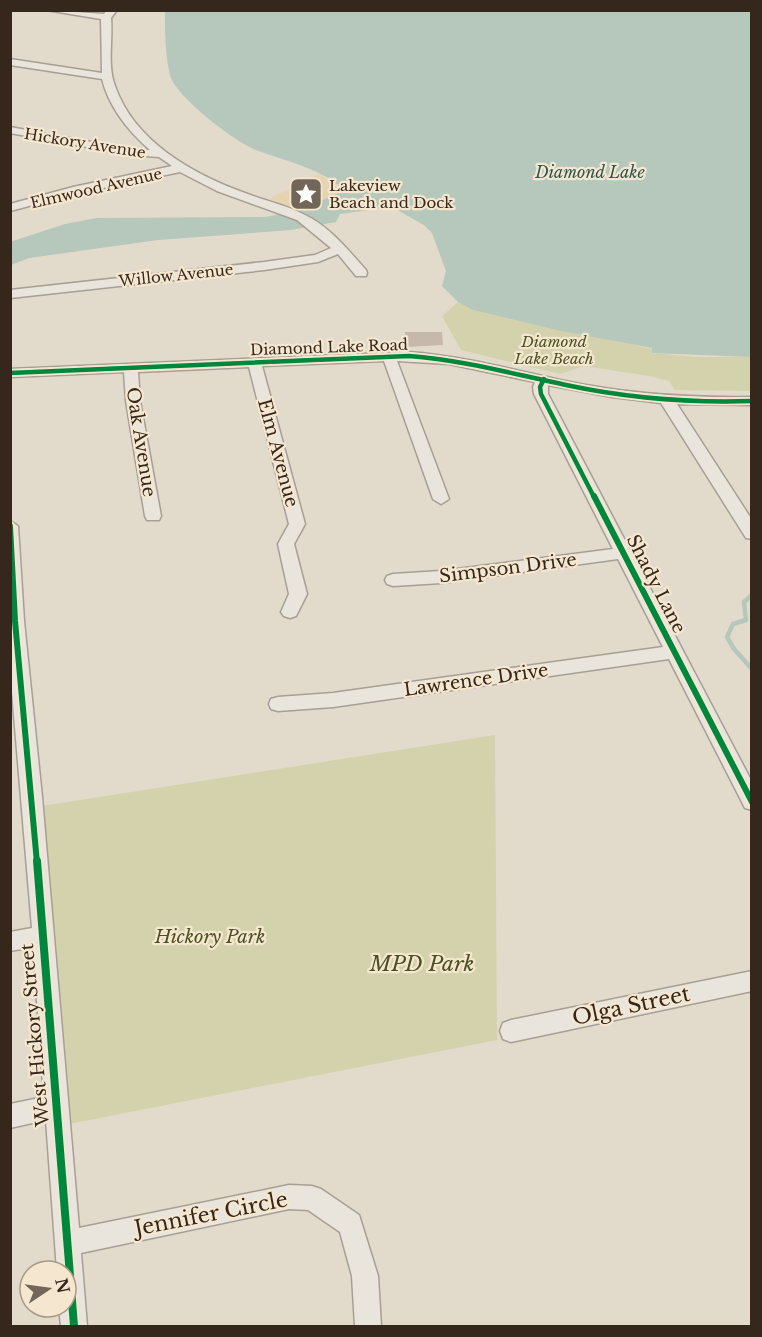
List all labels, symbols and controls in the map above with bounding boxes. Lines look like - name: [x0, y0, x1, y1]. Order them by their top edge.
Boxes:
- street label: Hickory Avenue: [23, 124, 147, 162]
- water label: Diamond Lake: [534, 162, 646, 182]
- street label: Elmwood Avenue: [28, 164, 164, 212]
- place icon: Lakeview Beach and Dock: [288, 176, 324, 212]
- place label: Lakeview Beach and Dock: [329, 176, 454, 212]
- street label: Willow Avenue: [117, 260, 234, 291]
- park label: Diamond Lake Beach: [513, 332, 594, 368]
- street label: Diamond Lake Road: [250, 335, 408, 359]
- street label: Oak Avenue: [121, 386, 161, 498]
- street label: Elm Avenue: [253, 396, 303, 510]
- street label: Shady Lane: [622, 531, 690, 637]
- street label: Simpson Drive: [438, 549, 578, 587]
- street label: Lawrence Drive: [402, 659, 550, 701]
- park label: Hickory Park: [154, 926, 265, 948]
- street label: West Hickory Street: [16, 942, 54, 1128]
- park label: MPD Park: [369, 951, 474, 977]
- street label: Olga Street: [570, 981, 692, 1031]
- street label: Jennifer Circle: [129, 1186, 290, 1242]
- north arrow: [18, 1259, 78, 1319]
- text: N: [51, 1276, 74, 1295]

